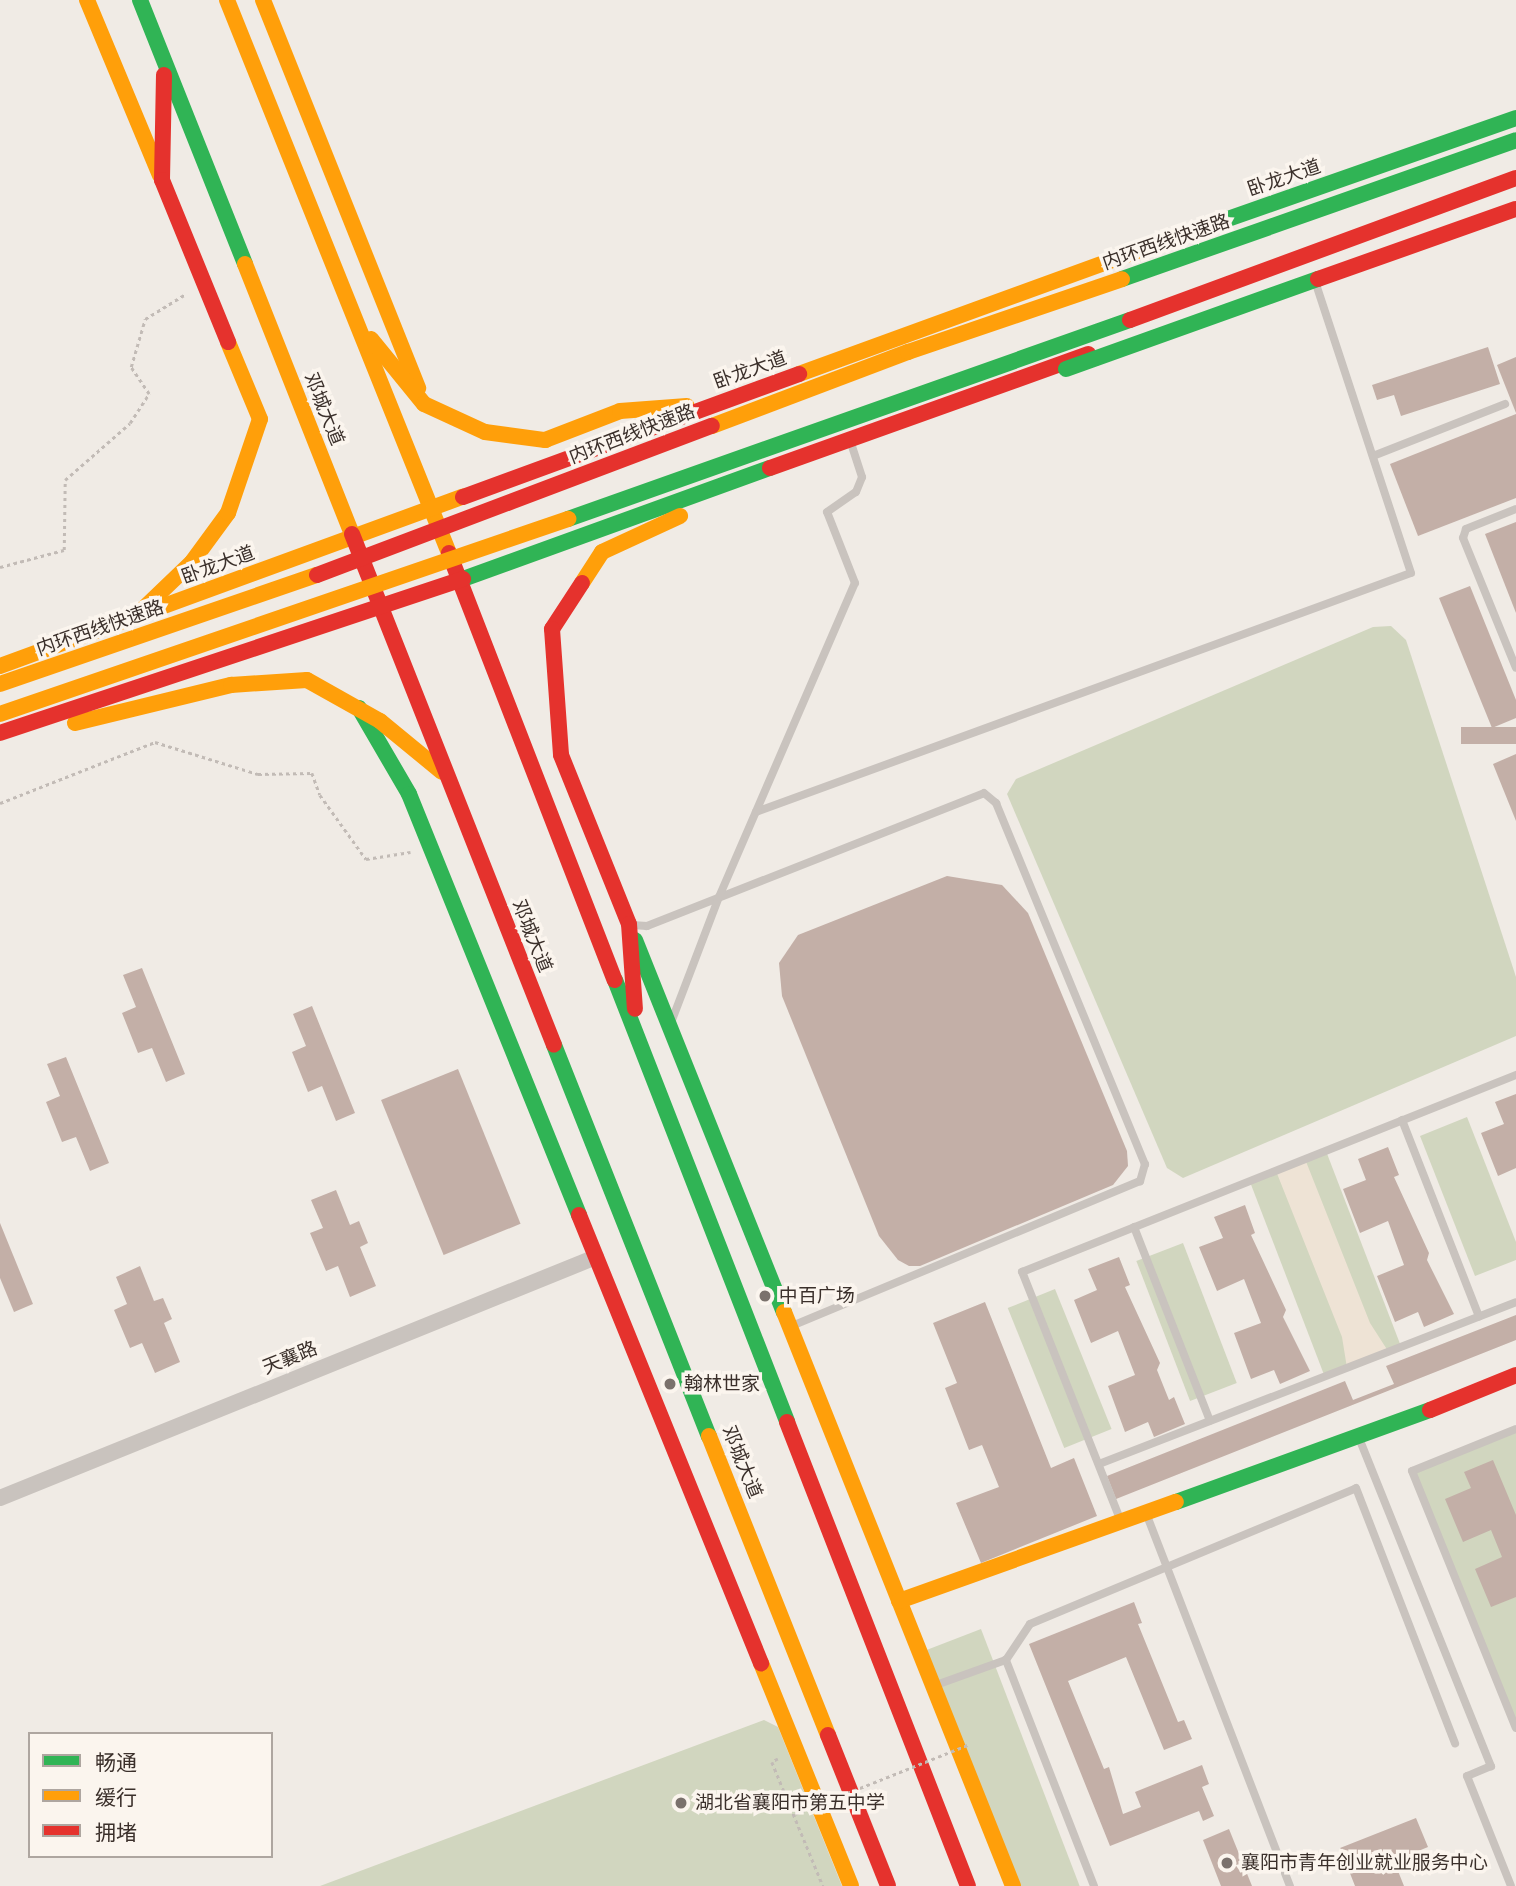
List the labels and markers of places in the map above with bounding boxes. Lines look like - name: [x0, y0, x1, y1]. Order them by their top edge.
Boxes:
- place label: 中百广场: [779, 1285, 855, 1307]
- marker: 中百广场: [757, 1288, 773, 1304]
- place label: 翰林世家: [684, 1373, 760, 1395]
- marker: 翰林世家: [662, 1376, 678, 1392]
- place label: 湖北省襄阳市第五中学: [695, 1792, 885, 1814]
- marker: 湖北省襄阳市第五中学: [673, 1795, 689, 1811]
- place label: 襄阳市青年创业就业服务中心: [1241, 1852, 1488, 1874]
- marker: 襄阳市青年创业就业服务中心: [1219, 1855, 1235, 1871]

